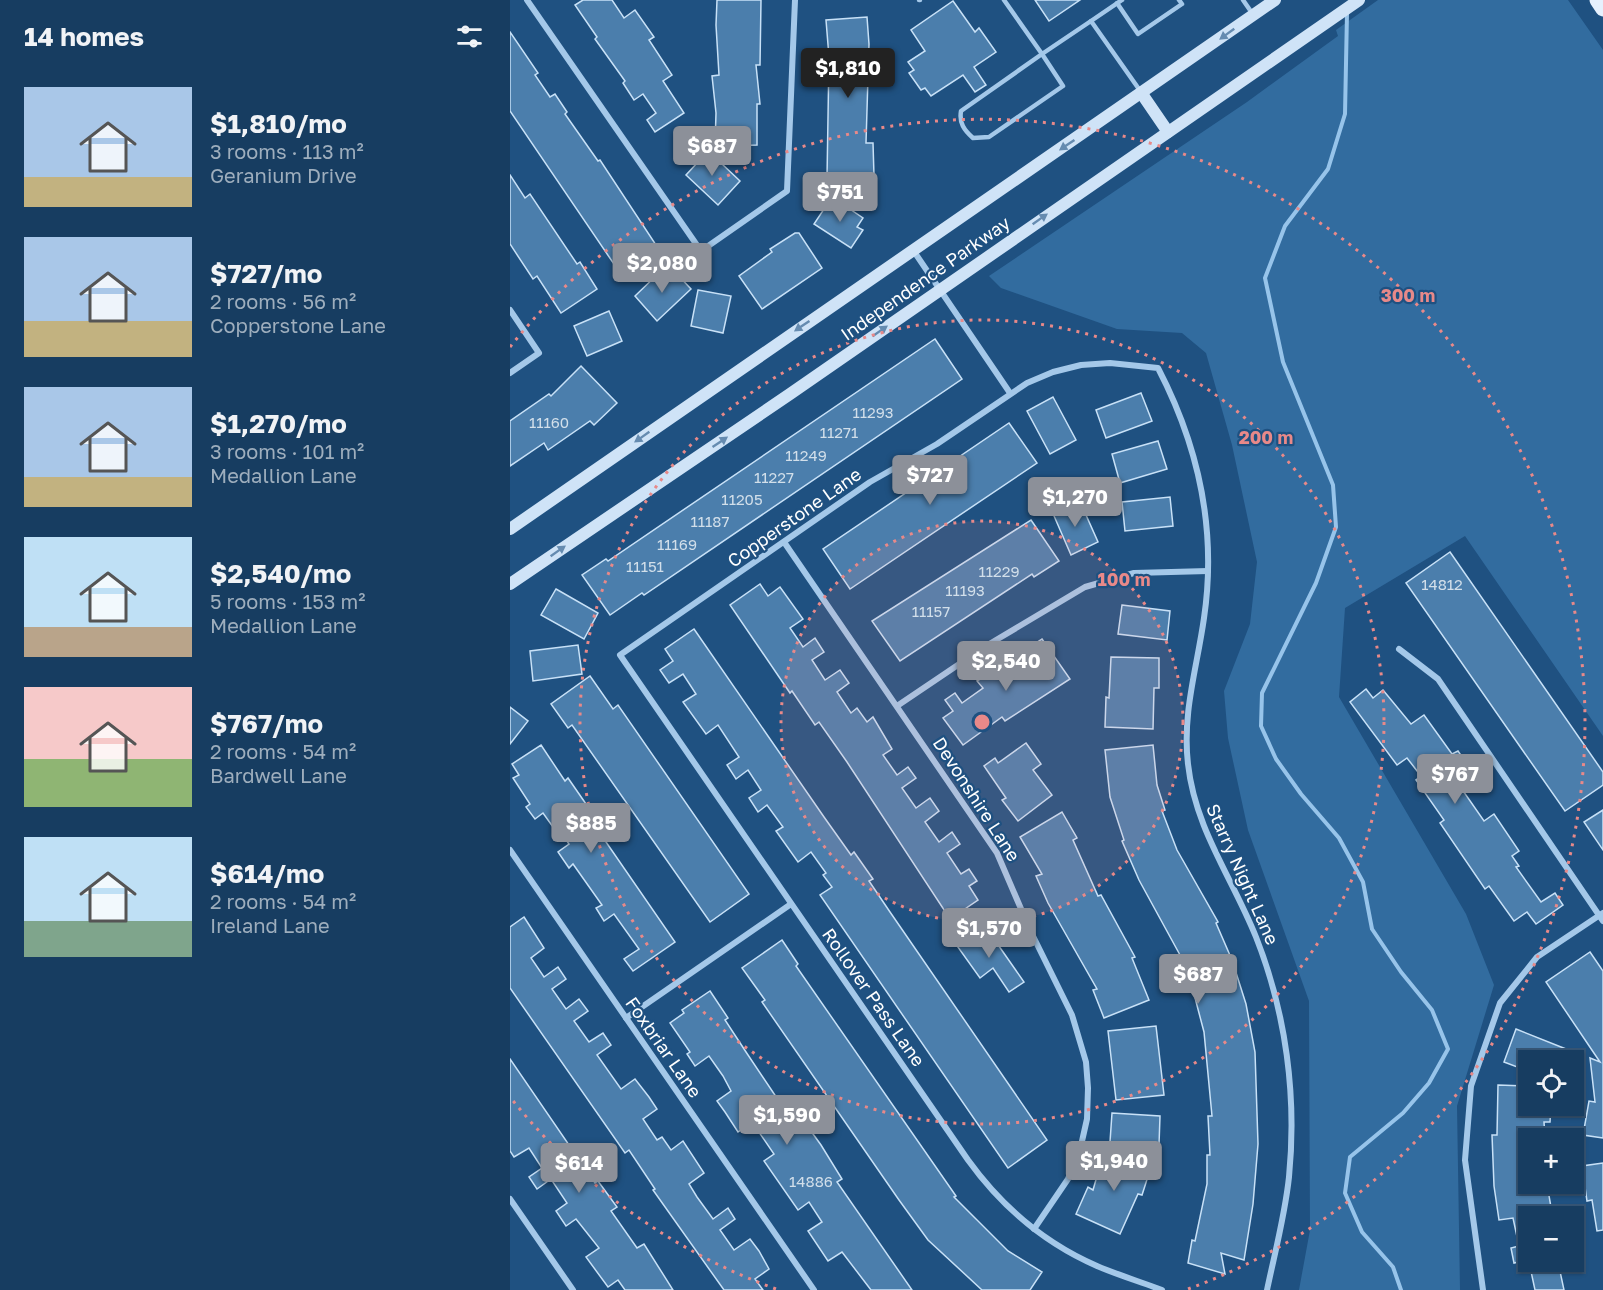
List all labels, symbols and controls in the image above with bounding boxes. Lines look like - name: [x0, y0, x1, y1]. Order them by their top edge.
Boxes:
- icon: filters: [453, 20, 486, 53]
- text: 14 homes: [24, 21, 144, 52]
- one-way arrow: [1220, 28, 1236, 40]
- pin: $1,810: [799, 48, 897, 99]
- text: $1,810: [815, 55, 881, 79]
- text: $1,810/mo: [210, 108, 347, 139]
- icon: home: [72, 111, 144, 183]
- pin: $687: [676, 126, 748, 177]
- text: $687: [687, 133, 737, 157]
- text: 3 rooms · 113 m²: [210, 139, 364, 163]
- one-way arrow: [1059, 139, 1075, 150]
- text: Geranium Drive: [210, 163, 357, 187]
- pin: $751: [804, 172, 876, 223]
- text: $751: [817, 179, 863, 203]
- street label: Independence Parkway: [836, 211, 1014, 345]
- one-way arrow: [1032, 213, 1048, 225]
- pin: $2,080: [613, 243, 711, 294]
- text: $2,080: [627, 250, 697, 274]
- text: $727/mo: [210, 258, 322, 289]
- icon: home: [72, 261, 144, 333]
- text: 300 m: [1381, 284, 1435, 306]
- text: 2 rooms · 56 m²: [210, 289, 356, 313]
- text: Copperstone Lane: [210, 313, 386, 337]
- one-way arrow: [794, 320, 810, 331]
- one-way arrow: [872, 325, 888, 337]
- house number: 11293: [852, 403, 894, 421]
- text: $1,270/mo: [210, 408, 347, 439]
- icon: home: [72, 411, 144, 483]
- house number: 11160: [529, 413, 569, 431]
- house number: 11271: [820, 423, 858, 441]
- text: 200 m: [1239, 426, 1293, 448]
- one-way arrow: [635, 431, 651, 443]
- one-way arrow: [711, 436, 728, 447]
- text: 3 rooms · 101 m²: [210, 439, 364, 463]
- house number: 11249: [785, 446, 827, 464]
- pin: $727: [894, 455, 966, 506]
- text: $727: [906, 462, 954, 486]
- text: Medallion Lane: [210, 463, 357, 487]
- street label: Copperstone Lane: [723, 463, 865, 571]
- house number: 11227: [754, 468, 794, 486]
- pin: $1,270: [1026, 477, 1124, 528]
- text: $1,270: [1042, 484, 1108, 508]
- house number: 11205: [721, 490, 763, 508]
- house number: 11187: [691, 512, 730, 530]
- house number: 11169: [657, 535, 697, 553]
- one-way arrow: [550, 545, 566, 557]
- house number: 11151: [626, 557, 664, 575]
- text: $2,540/mo: [210, 558, 351, 589]
- icon: home: [72, 561, 144, 633]
- house number: 11229: [978, 562, 1020, 580]
- text: 100 m: [1098, 568, 1150, 590]
- house number: 14812: [1421, 575, 1463, 593]
- house number: 11193: [945, 581, 985, 599]
- text: 5 rooms · 153 m²: [210, 589, 365, 613]
- house number: 11157: [912, 602, 950, 620]
- text: Medallion Lane: [210, 613, 357, 637]
- pin: $2,540: [957, 641, 1055, 692]
- text: $2,540: [971, 648, 1041, 672]
- text: $767/mo: [210, 708, 323, 739]
- icon: home: [72, 711, 144, 783]
- centre of rings: [972, 712, 992, 732]
- street label: Devonshire Lane: [929, 733, 1025, 865]
- text: 2 rooms · 54 m²: [210, 739, 356, 763]
- pin: $767: [1419, 754, 1491, 805]
- text: $767: [1431, 761, 1479, 785]
- text: Bardwell Lane: [210, 763, 347, 787]
- street label: Starry Night Lane: [1202, 800, 1284, 948]
- pin: $885: [555, 803, 627, 854]
- text: $885: [565, 810, 617, 834]
- text: $614/mo: [210, 858, 324, 889]
- icon: home: [72, 861, 144, 933]
- text: 2 rooms · 54 m²: [210, 889, 356, 913]
- pin: $1,570: [940, 908, 1038, 959]
- text: Ireland Lane: [210, 913, 330, 937]
- text: $1,570: [956, 915, 1022, 939]
- street label: Rollover Pass Lane: [818, 924, 930, 1070]
- pin: $687: [1162, 954, 1234, 1005]
- text: $687: [1173, 961, 1223, 985]
- street label: Foxbriar Lane: [621, 993, 707, 1101]
- map controls: [1518, 1050, 1584, 1272]
- button: locate: [1518, 1050, 1584, 1116]
- pin: $1,590: [738, 1095, 836, 1146]
- text: $1,590: [753, 1102, 821, 1126]
- button: +: [1518, 1128, 1584, 1194]
- pin: $1,940: [1065, 1141, 1163, 1192]
- pin: $614: [543, 1143, 615, 1194]
- text: $1,940: [1080, 1148, 1148, 1172]
- text: $614: [555, 1150, 603, 1174]
- house number: 14886: [789, 1172, 833, 1190]
- button: −: [1518, 1206, 1584, 1272]

